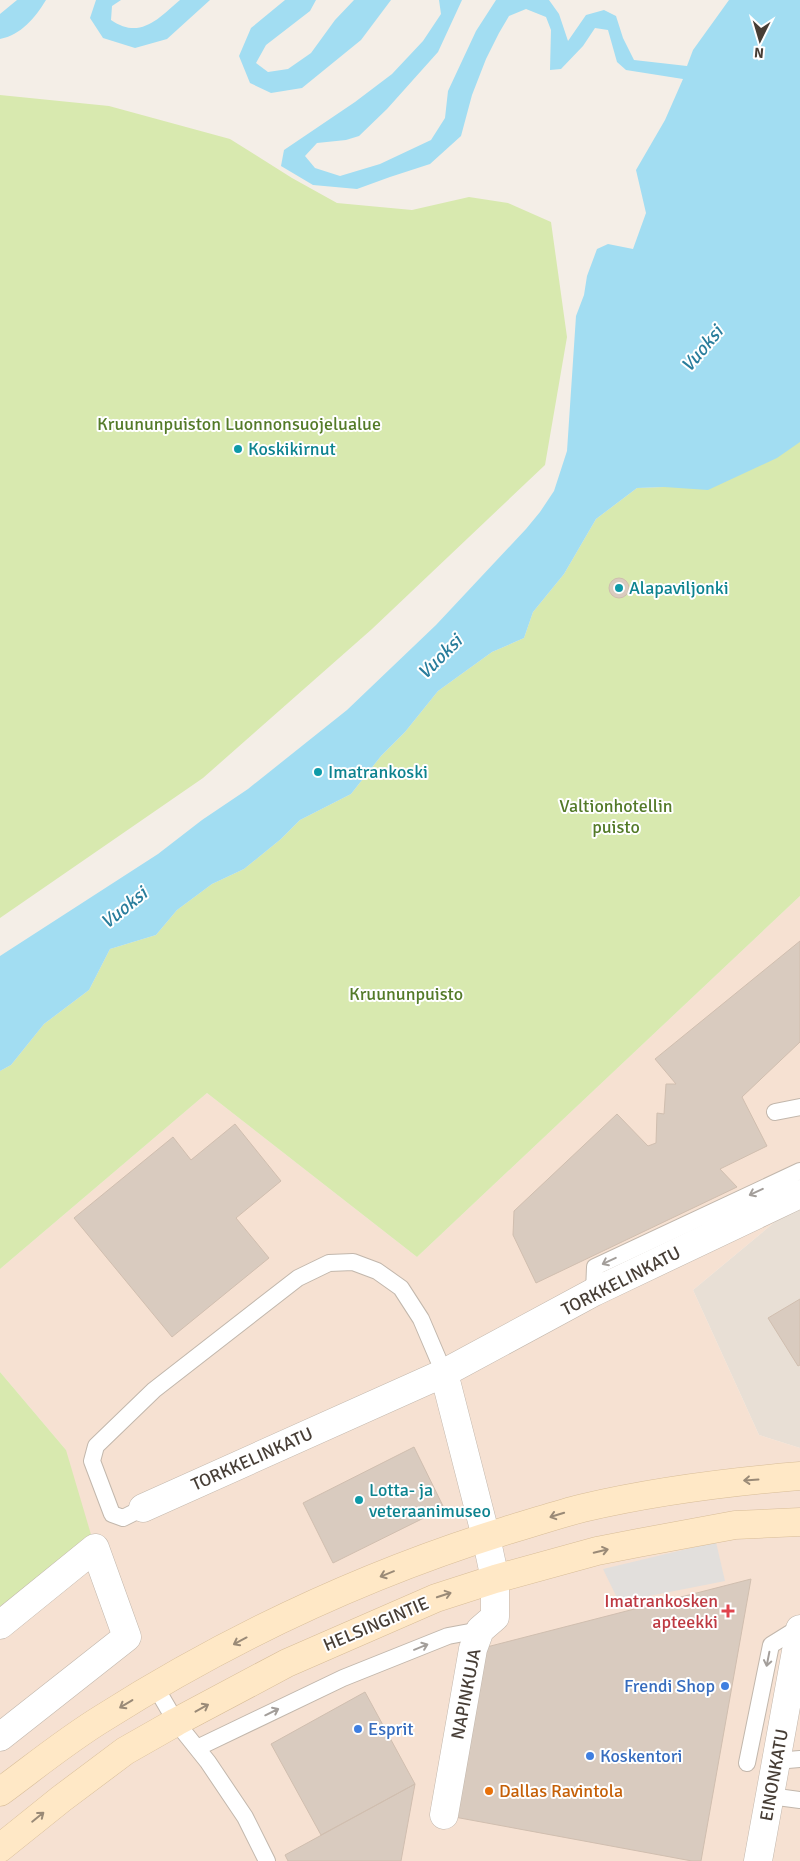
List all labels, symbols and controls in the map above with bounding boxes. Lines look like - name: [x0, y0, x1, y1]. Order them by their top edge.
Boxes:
- north arrow: [735, 15, 785, 65]
- text: N: [753, 44, 765, 61]
- water label: Vuoksi: [676, 319, 730, 377]
- park label: Kruununpuiston Luonnonsuojelualue: [97, 413, 381, 435]
- place label: Koskikirnut: [248, 438, 336, 460]
- marker: Koskikirnut: [232, 443, 244, 455]
- place label: Alapaviljonki: [629, 577, 729, 599]
- marker: Alapaviljonki: [613, 582, 625, 594]
- water label: Vuoksi: [413, 628, 469, 684]
- place label: Imatrankoski: [328, 761, 428, 783]
- marker: Imatrankoski: [312, 766, 324, 778]
- park label: Valtionhotellin puisto: [559, 795, 673, 838]
- water label: Vuoksi: [96, 881, 154, 934]
- park label: Kruununpuisto: [349, 983, 463, 1005]
- one-way arrow: [749, 1188, 764, 1197]
- street label: TORKKELINKATU: [558, 1241, 684, 1321]
- one-way arrow: [601, 1256, 616, 1266]
- street label: TORKKELINKATU: [188, 1422, 316, 1496]
- one-way arrow: [744, 1476, 760, 1485]
- place label: Lotta- ja veteraanimuseo: [369, 1479, 491, 1522]
- marker: Lotta- ja veteraanimuseo: [353, 1494, 365, 1506]
- one-way arrow: [550, 1511, 566, 1521]
- one-way arrow: [592, 1546, 608, 1555]
- one-way arrow: [380, 1569, 395, 1579]
- one-way arrow: [436, 1590, 452, 1600]
- place label: Imatrankosken apteekki: [604, 1590, 718, 1633]
- street label: HELSINGINTIE: [320, 1592, 432, 1656]
- marker: Imatrankosken apteekki: [722, 1605, 734, 1617]
- one-way arrow: [232, 1636, 247, 1646]
- one-way arrow: [413, 1642, 429, 1651]
- street label: NAPINKUJA: [446, 1647, 486, 1741]
- one-way arrow: [763, 1651, 772, 1667]
- place label: Frendi Shop: [624, 1675, 715, 1697]
- marker: Frendi Shop: [719, 1680, 731, 1692]
- one-way arrow: [120, 1699, 134, 1709]
- one-way arrow: [194, 1703, 209, 1712]
- one-way arrow: [265, 1707, 280, 1717]
- place label: Esprit: [368, 1718, 414, 1740]
- marker: Esprit: [352, 1723, 364, 1735]
- street label: EINONKATU: [755, 1727, 793, 1823]
- place label: Koskentori: [600, 1745, 682, 1767]
- marker: Koskentori: [584, 1750, 596, 1762]
- place label: Dallas Ravintola: [499, 1780, 623, 1802]
- marker: Dallas Ravintola: [483, 1785, 495, 1797]
- one-way arrow: [31, 1812, 45, 1822]

